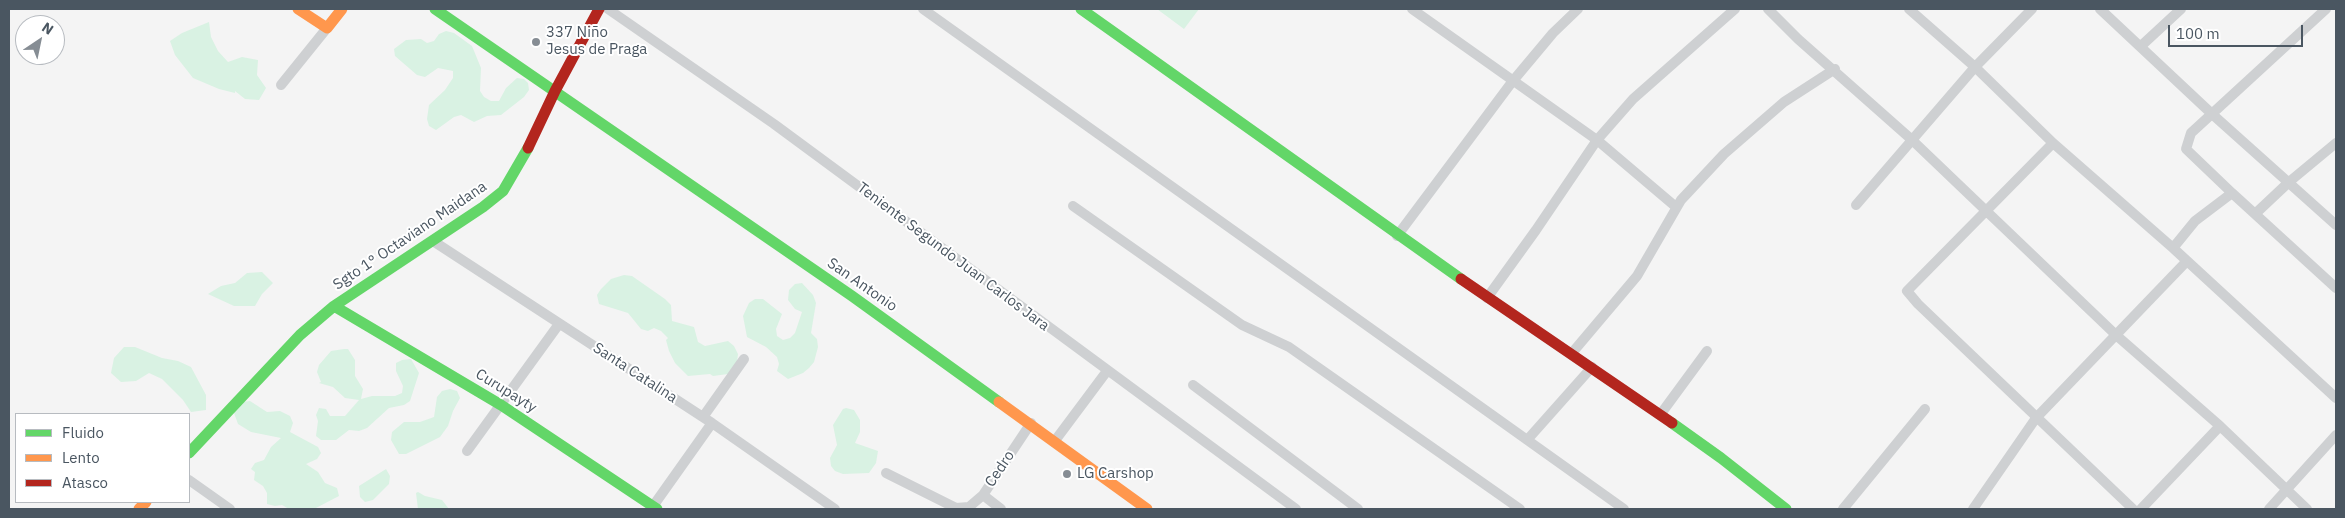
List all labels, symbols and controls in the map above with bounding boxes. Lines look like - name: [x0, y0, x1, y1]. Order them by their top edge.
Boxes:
- north arrow: [15, 15, 65, 65]
- scale bar: [2170, 15, 2305, 47]
- text: N: [39, 18, 57, 39]
- place label: 337 Niño Jesus de Praga: [546, 24, 647, 59]
- text: 100 m: [2176, 24, 2220, 43]
- marker: 337 Niño Jesus de Praga: [530, 36, 542, 48]
- street label: Sgto 1° Octaviano Maidana: [330, 178, 490, 294]
- street label: Teniente Segundo Juan Carlos Jara: [853, 179, 1053, 335]
- street label: San Antonio: [824, 254, 900, 316]
- street label: Santa Catalina: [589, 339, 681, 407]
- street label: Curupayty: [472, 365, 540, 417]
- legend: [15, 413, 190, 503]
- text: Fluido: [62, 423, 104, 442]
- street label: Cedro: [981, 447, 1019, 491]
- text: Lento: [62, 448, 100, 467]
- place label: LG Carshop: [1077, 465, 1154, 483]
- marker: LG Carshop: [1061, 468, 1073, 480]
- text: Atasco: [62, 473, 108, 492]

